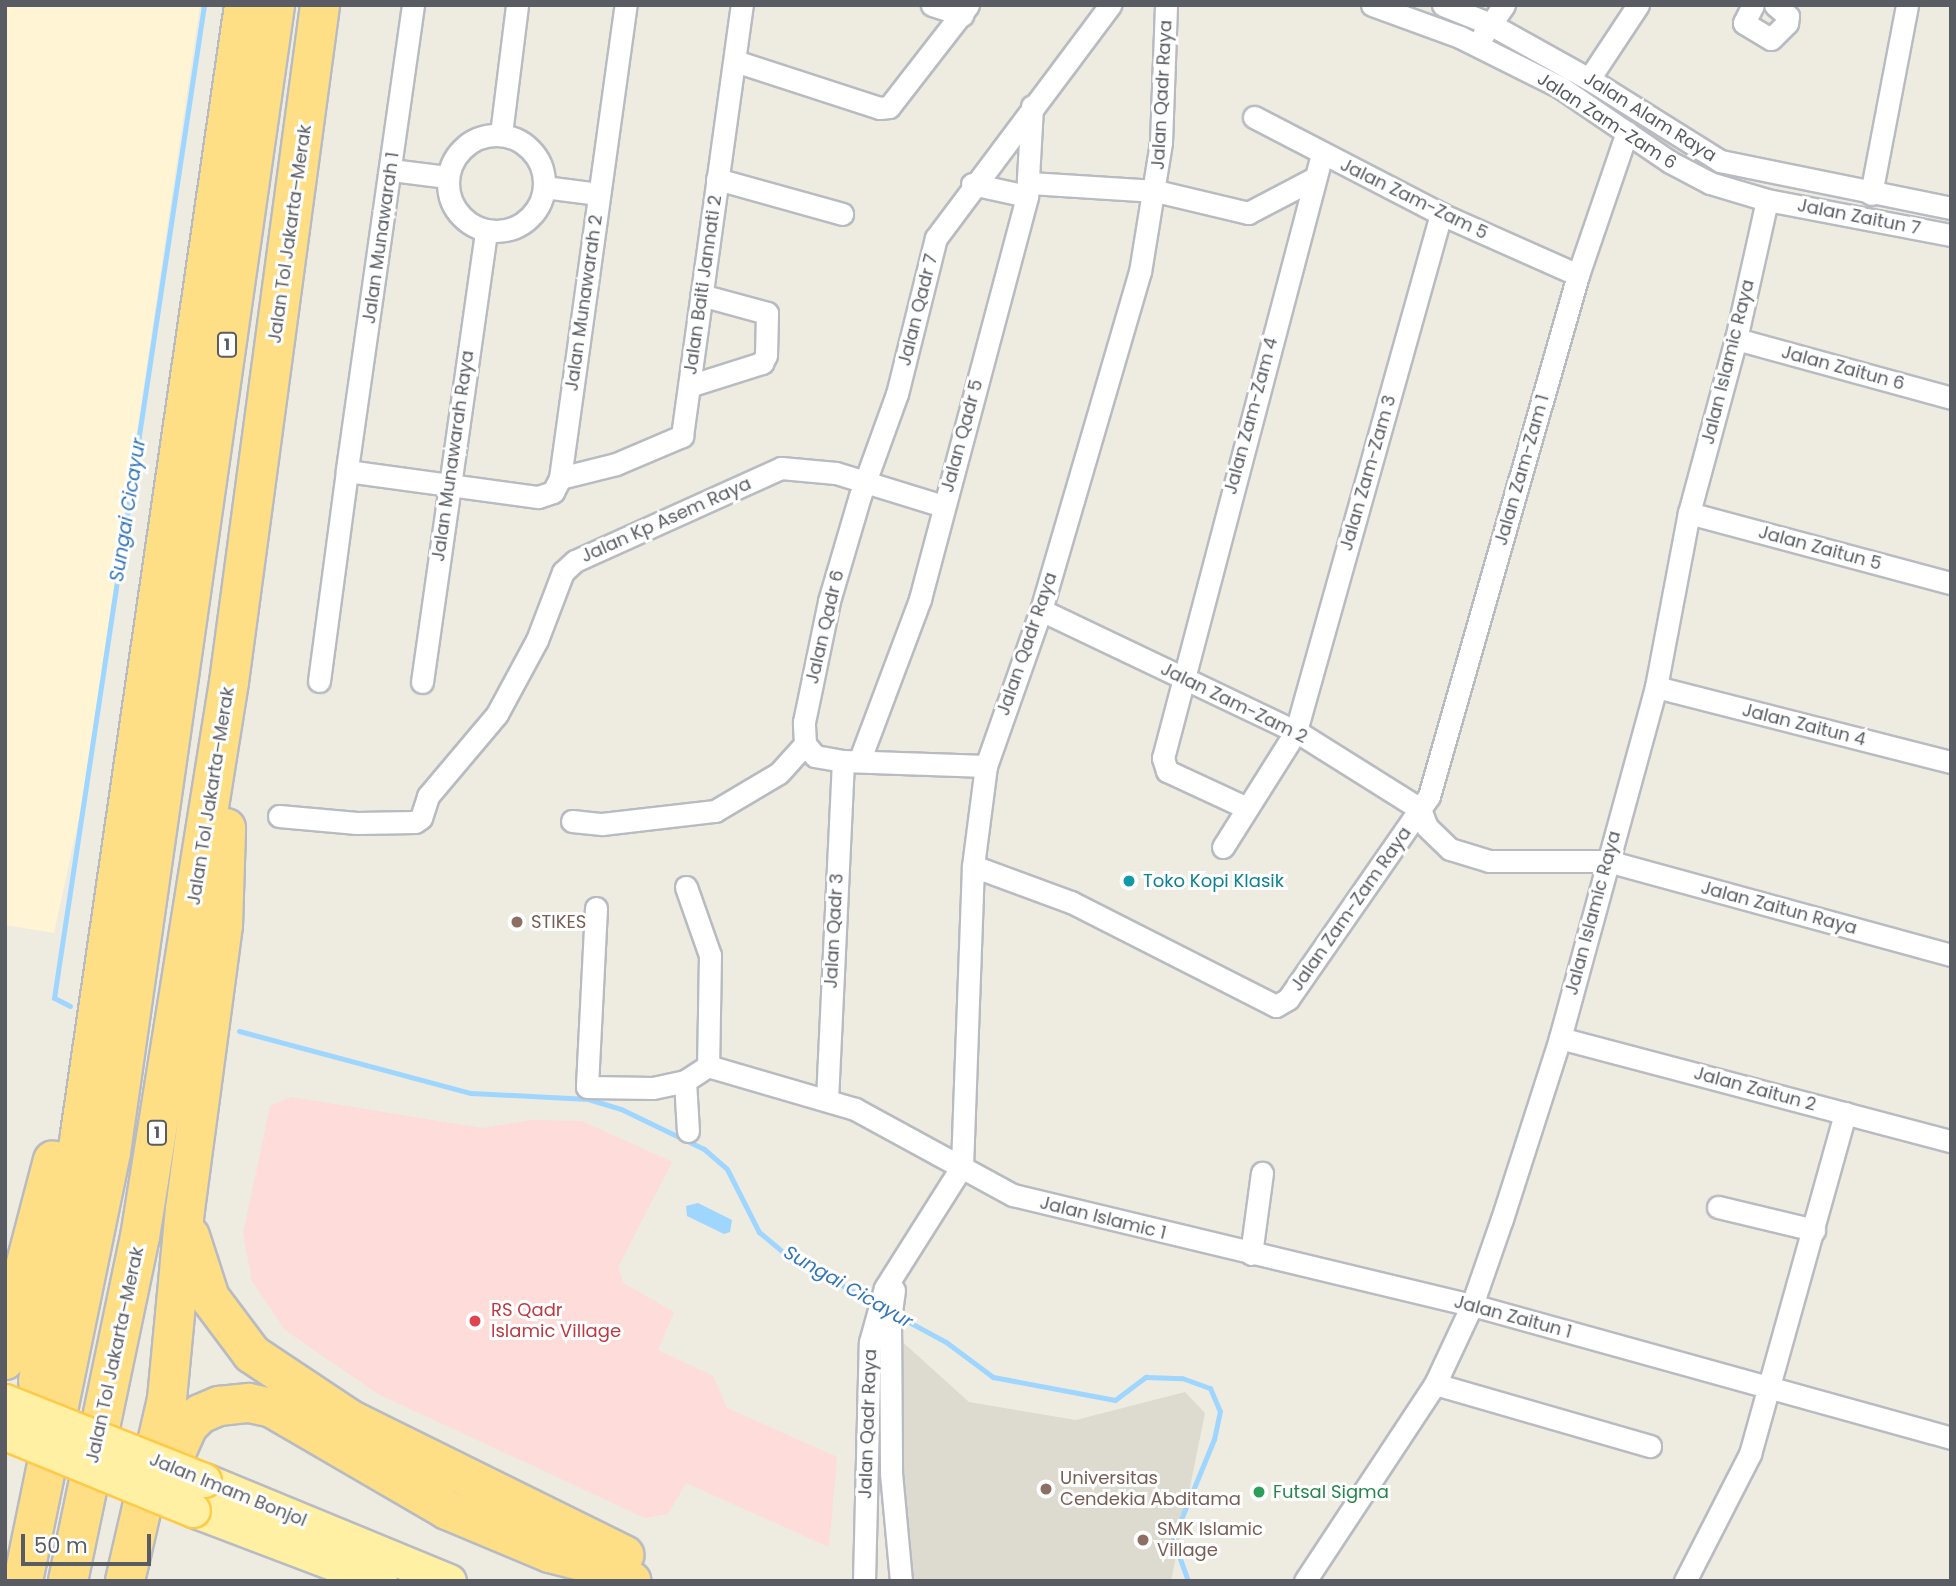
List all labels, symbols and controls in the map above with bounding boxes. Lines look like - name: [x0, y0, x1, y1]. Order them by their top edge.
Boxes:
- street label: Jalan Qadr Raya: [1147, 19, 1177, 171]
- street label: Jalan Zam-Zam 6: [1533, 68, 1681, 174]
- street label: Jalan Alam Raya: [1580, 68, 1720, 166]
- street label: Jalan Tol Jakarta–Merak: [264, 123, 316, 345]
- street label: Jalan Munawarah 1: [358, 151, 404, 325]
- street label: Jalan Zam-Zam 5: [1337, 154, 1491, 244]
- street label: Jalan Baiti Jannati 2: [680, 194, 726, 376]
- street label: Jalan Zaitun 7: [1795, 194, 1923, 240]
- street label: Jalan Munawarah 2: [561, 213, 607, 393]
- street label: Jalan Qadr 7: [894, 252, 942, 368]
- street label: Jalan Islamic Raya: [1697, 277, 1759, 447]
- road number: 1: [216, 332, 238, 358]
- street label: Jalan Zam-Zam 4: [1220, 335, 1282, 497]
- street label: Jalan Zaitun 6: [1779, 341, 1907, 395]
- street label: Jalan Munawarah Raya: [427, 349, 479, 563]
- street label: Jalan Qadr 5: [937, 377, 987, 495]
- street label: Jalan Zam-Zam 1: [1490, 392, 1554, 548]
- street label: Jalan Zam-Zam 3: [1335, 393, 1401, 553]
- water label: Sungai Cicayur: [105, 437, 151, 583]
- street label: Jalan Kp Asem Raya: [578, 473, 754, 567]
- street label: Jalan Zaitun 5: [1756, 521, 1884, 575]
- street label: Jalan Qadr 6: [801, 568, 849, 686]
- street label: Jalan Qadr Raya: [992, 570, 1062, 718]
- street label: Jalan Zam-Zam 2: [1157, 658, 1311, 748]
- street label: Jalan Tol Jakarta–Merak: [183, 685, 239, 907]
- street label: Jalan Zaitun 4: [1740, 699, 1868, 751]
- street label: Jalan Zam-Zam Raya: [1286, 823, 1416, 995]
- street label: Jalan Islamic Raya: [1561, 829, 1625, 997]
- place label: Toko Kopi Klasik: [1143, 870, 1284, 892]
- street label: Jalan Qadr 3: [820, 873, 848, 989]
- marker: Toko Kopi Klasik: [1121, 873, 1137, 889]
- street label: Jalan Zaitun Raya: [1699, 877, 1859, 939]
- place label: STIKES: [531, 911, 586, 933]
- marker: STIKES: [509, 914, 525, 930]
- street label: Jalan Zaitun 2: [1691, 1062, 1819, 1116]
- road number: 1: [146, 1120, 168, 1146]
- street label: Jalan Islamic 1: [1038, 1192, 1168, 1244]
- water label: Sungai Cicayur: [779, 1241, 917, 1333]
- street label: Jalan Tol Jakarta–Merak: [81, 1245, 149, 1465]
- street label: Jalan Zaitun 1: [1452, 1291, 1574, 1343]
- place label: RS Qadr Islamic Village: [491, 1300, 621, 1342]
- marker: RS Qadr Islamic Village: [465, 1311, 485, 1331]
- street label: Jalan Qadr Raya: [855, 1349, 881, 1499]
- street label: Jalan Imam Bonjol: [146, 1449, 310, 1531]
- place label: Universitas Cendekia Abditama: [1060, 1468, 1241, 1510]
- marker: Universitas Cendekia Abditama: [1038, 1481, 1054, 1497]
- place label: Futsal Sigma: [1273, 1481, 1389, 1503]
- marker: Futsal Sigma: [1251, 1484, 1267, 1500]
- place label: SMK Islamic Village: [1157, 1519, 1263, 1562]
- scale bar: [24, 1520, 154, 1564]
- text: 50 m: [34, 1531, 88, 1560]
- marker: SMK Islamic Village: [1135, 1532, 1151, 1548]

